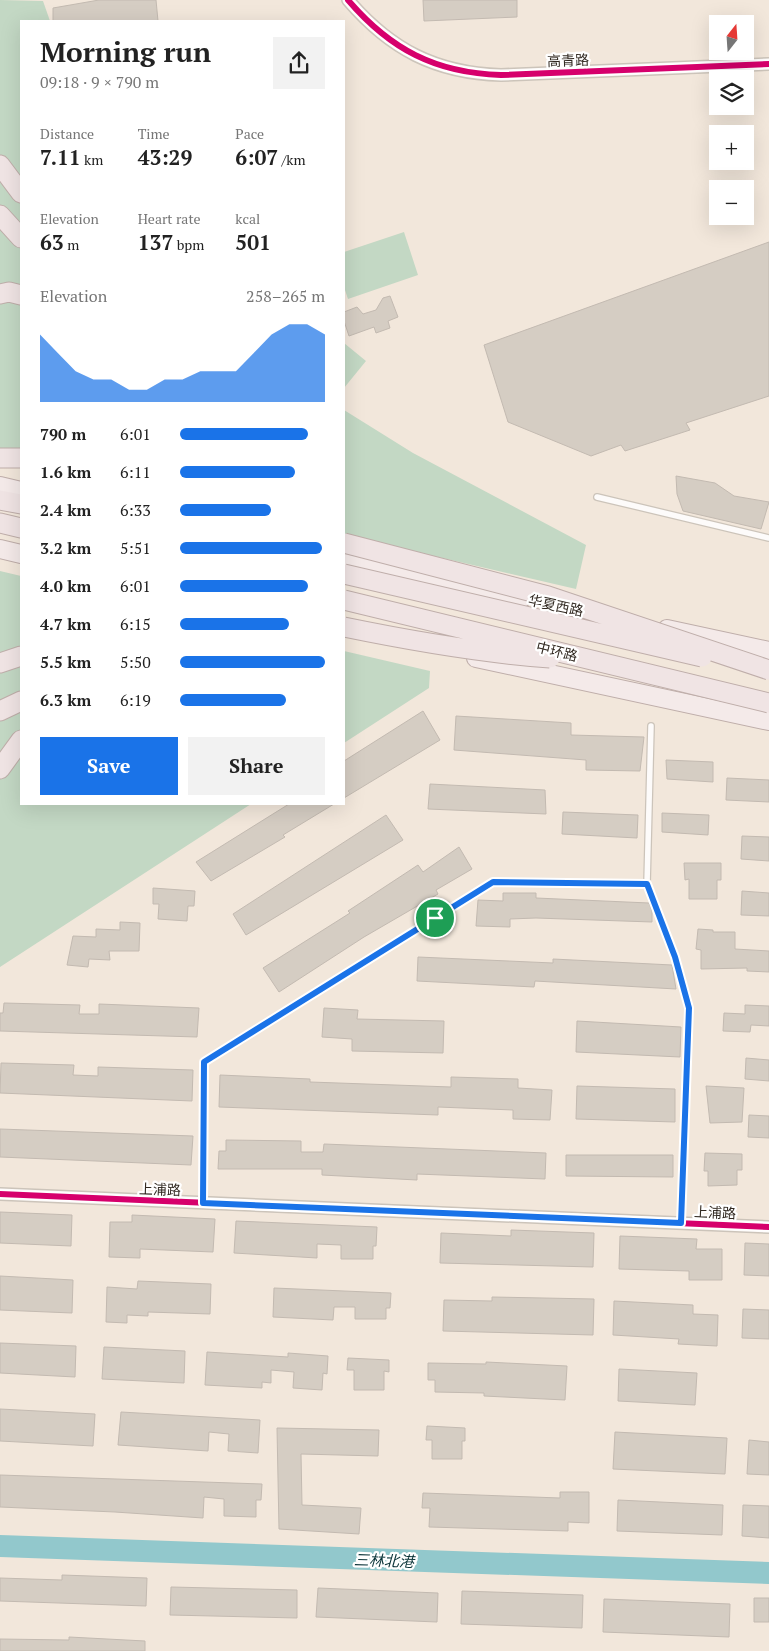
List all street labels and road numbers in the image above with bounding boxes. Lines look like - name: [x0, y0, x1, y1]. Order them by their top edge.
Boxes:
- street label: 高青路: [547, 50, 589, 70]
- street label: 华夏西路: [527, 590, 585, 620]
- street label: 中环路: [534, 637, 580, 665]
- street label: 上浦路: [139, 1179, 181, 1199]
- street label: 上浦路: [694, 1201, 736, 1223]

